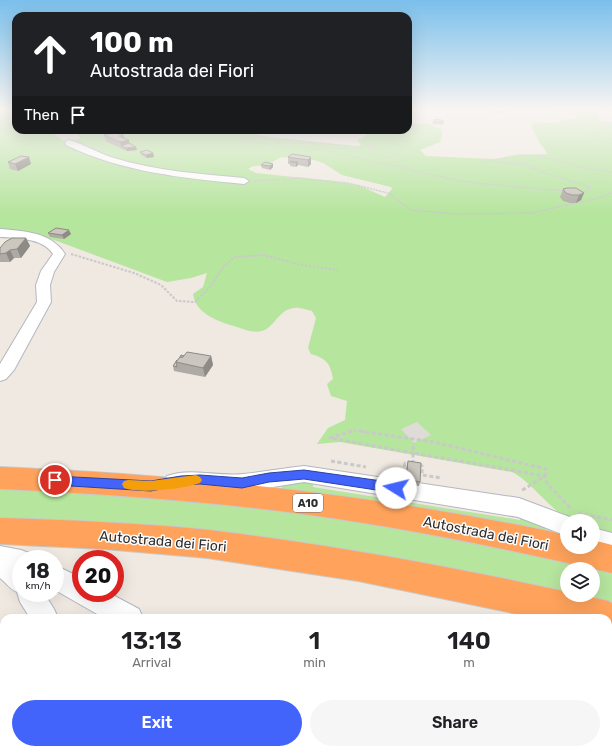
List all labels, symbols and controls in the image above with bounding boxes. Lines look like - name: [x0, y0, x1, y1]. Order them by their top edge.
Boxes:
- text: 100 m: [90, 26, 174, 59]
- icon: ahead: [24, 28, 76, 80]
- text: Autostrada dei Fiori: [90, 60, 254, 82]
- icon: arrive: [67, 104, 89, 126]
- text: Then: [24, 106, 59, 124]
- pin: [38, 463, 72, 497]
- position arrow: [375, 467, 417, 509]
- icon: arrive: [44, 469, 66, 491]
- road number: A10: [293, 494, 323, 512]
- street label: Autostrada dei Fiori: [422, 513, 550, 554]
- map controls: [560, 514, 600, 602]
- button: sound: [560, 514, 600, 554]
- street label: Autostrada dei Fiori: [99, 527, 227, 556]
- speed limit sign: 20: [72, 550, 124, 602]
- text: 18: [26, 559, 50, 583]
- button: layers: [560, 562, 600, 602]
- text: km/h: [26, 580, 50, 592]
- text: 13:13: [121, 627, 182, 655]
- text: 1: [309, 627, 320, 655]
- text: 140: [447, 627, 491, 655]
- text: Arrival: [132, 655, 171, 670]
- text: min: [303, 655, 326, 670]
- text: m: [463, 655, 475, 670]
- button: Exit: [12, 700, 302, 746]
- button: Share: [310, 700, 600, 746]

